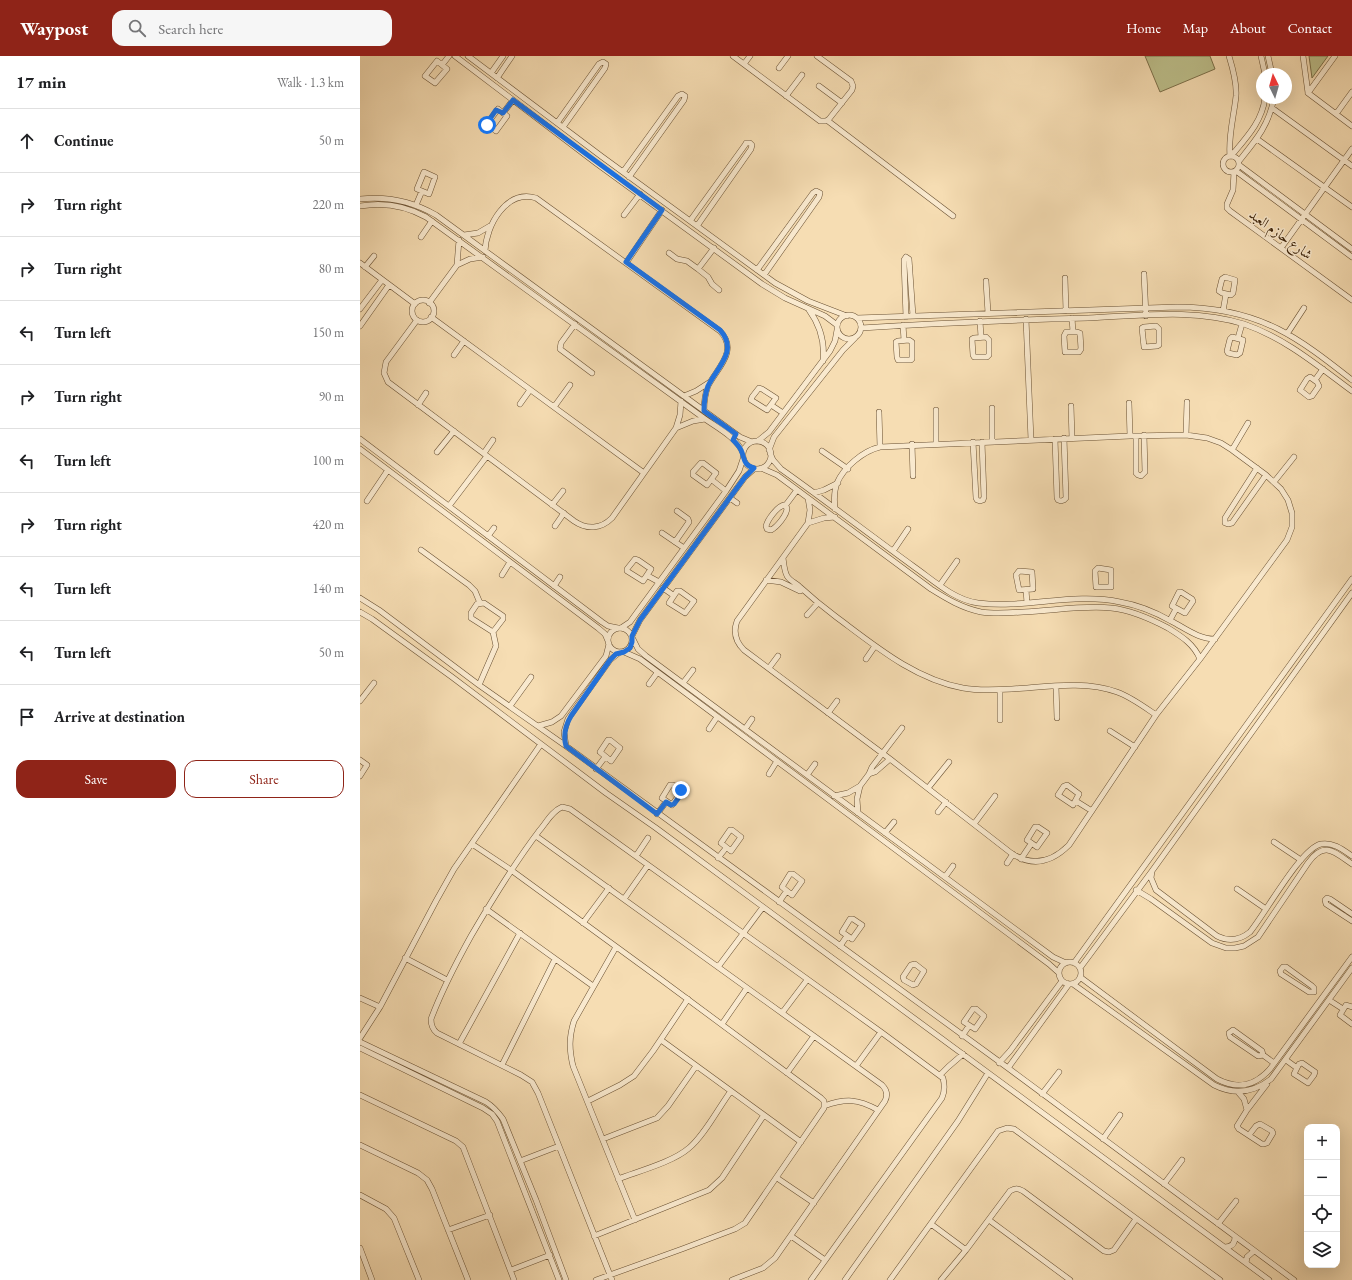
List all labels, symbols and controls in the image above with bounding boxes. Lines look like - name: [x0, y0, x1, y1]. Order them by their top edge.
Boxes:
- search box: [112, 10, 392, 46]
- text: Waypost: [20, 16, 88, 41]
- icon: search: [126, 17, 148, 39]
- text: Search here: [158, 19, 223, 38]
- text: Home: [1126, 19, 1161, 37]
- text: Map: [1183, 19, 1208, 37]
- text: About: [1230, 19, 1266, 37]
- text: Contact: [1288, 19, 1332, 37]
- north arrow: [1256, 68, 1292, 104]
- text: 17 min: [16, 71, 66, 93]
- text: Walk · 1.3 km: [277, 74, 344, 91]
- route start: [478, 116, 496, 134]
- icon: ahead: [16, 130, 38, 152]
- text: Continue: [54, 131, 114, 150]
- text: 50 m: [319, 132, 344, 149]
- icon: right: [16, 194, 38, 216]
- text: Turn right: [54, 195, 122, 214]
- text: 220 m: [313, 196, 344, 213]
- street label: شارع حازم العبد: [1243, 205, 1316, 266]
- icon: right: [16, 258, 38, 280]
- text: Turn right: [54, 259, 122, 278]
- text: 80 m: [319, 260, 344, 277]
- icon: left: [16, 322, 38, 344]
- text: Turn left: [54, 323, 111, 342]
- text: 150 m: [313, 324, 344, 341]
- icon: right: [16, 386, 38, 408]
- text: Turn right: [54, 387, 122, 406]
- text: 90 m: [319, 388, 344, 405]
- icon: left: [16, 450, 38, 472]
- text: Turn left: [54, 451, 111, 470]
- text: 100 m: [313, 452, 344, 469]
- icon: right: [16, 514, 38, 536]
- text: Turn right: [54, 515, 122, 534]
- text: 420 m: [313, 516, 344, 533]
- icon: left: [16, 578, 38, 600]
- text: Turn left: [54, 579, 111, 598]
- text: 140 m: [313, 580, 344, 597]
- icon: left: [16, 642, 38, 664]
- text: Turn left: [54, 643, 111, 662]
- text: 50 m: [319, 644, 344, 661]
- icon: arrive: [16, 706, 38, 728]
- text: Arrive at destination: [54, 707, 185, 726]
- button: Save: [16, 760, 176, 798]
- button: Share: [184, 760, 344, 798]
- route end: [672, 781, 690, 799]
- map controls: [1304, 1124, 1340, 1268]
- button: +: [1304, 1124, 1340, 1160]
- button: −: [1304, 1160, 1340, 1196]
- button: locate: [1304, 1196, 1340, 1232]
- button: layers: [1304, 1232, 1340, 1268]

